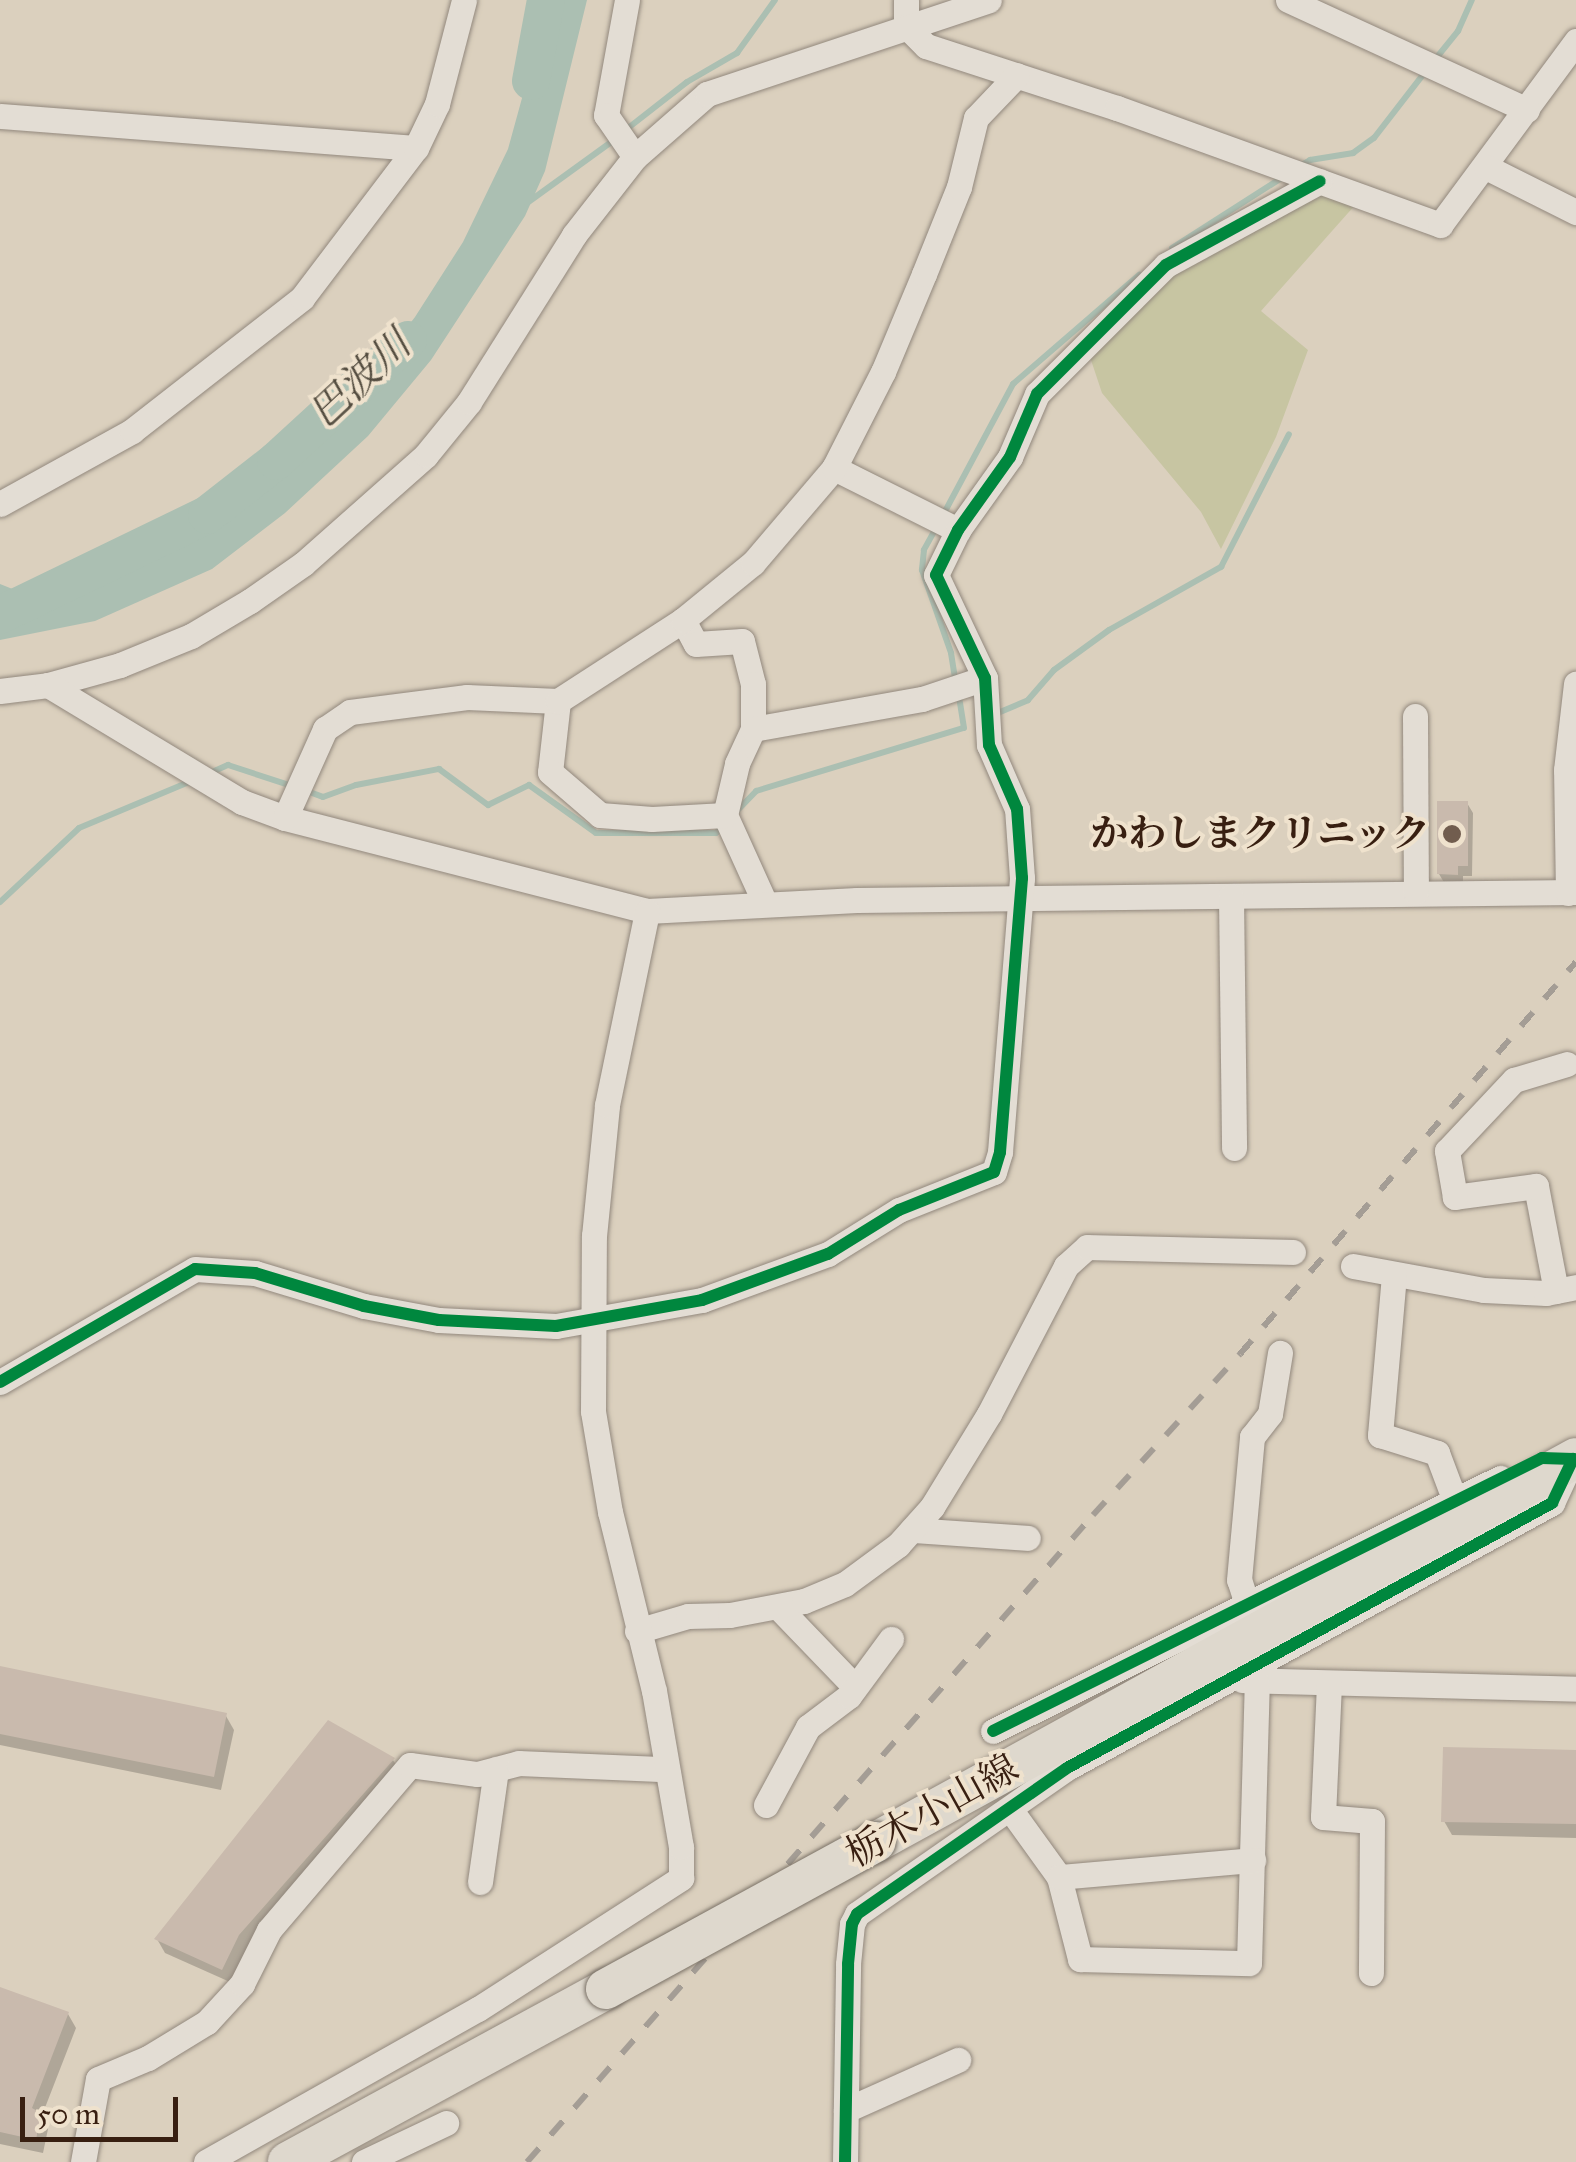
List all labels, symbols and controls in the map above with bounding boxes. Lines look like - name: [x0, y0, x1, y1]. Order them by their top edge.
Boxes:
- water label: 巴波川: [300, 321, 420, 437]
- place label: かわしまクリニック: [1088, 811, 1430, 857]
- marker: かわしまクリニック: [1439, 821, 1465, 847]
- street label: 栃木小山線: [838, 1745, 1026, 1877]
- scale bar: [25, 2077, 182, 2139]
- text: 50 m: [37, 2096, 100, 2132]

